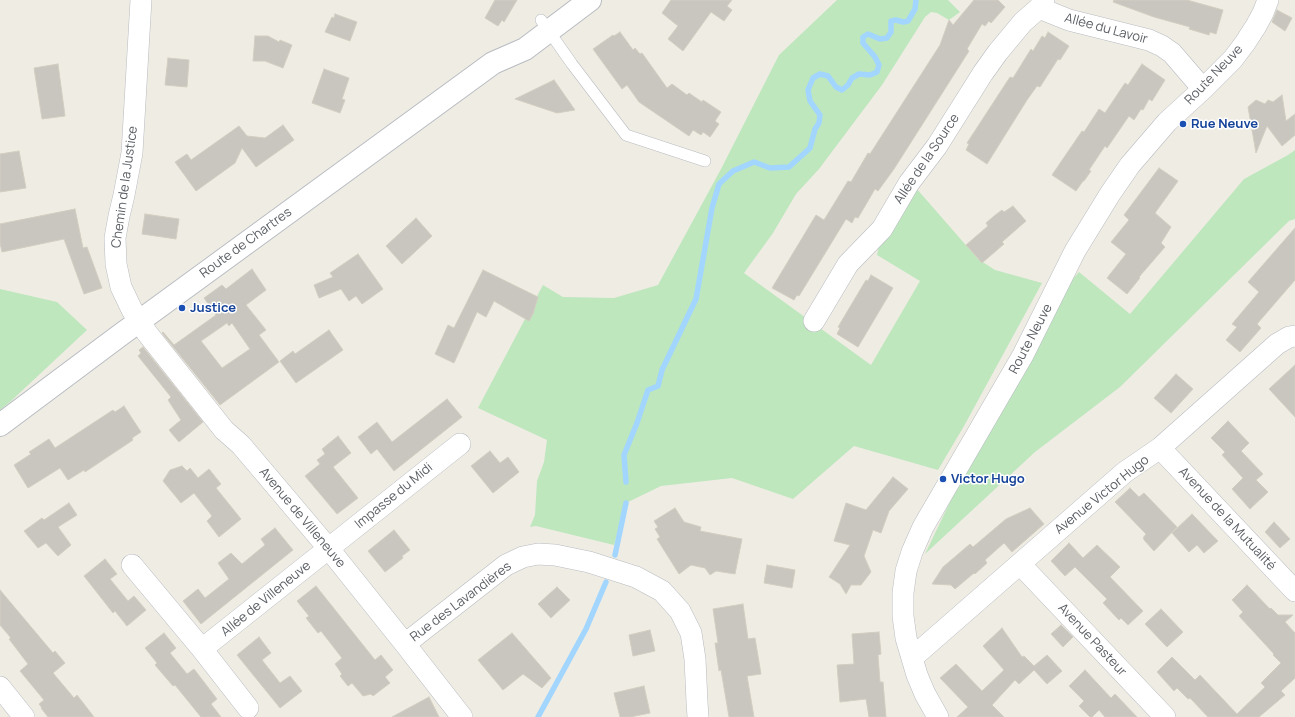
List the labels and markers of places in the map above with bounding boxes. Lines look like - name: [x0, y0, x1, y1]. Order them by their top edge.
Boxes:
- place label: Rue Neuve: [1191, 116, 1258, 132]
- marker: Rue Neuve: [1178, 119, 1188, 129]
- place label: Justice: [190, 300, 236, 316]
- marker: Justice: [177, 303, 187, 313]
- place label: Victor Hugo: [951, 471, 1025, 487]
- marker: Victor Hugo: [938, 474, 948, 484]

